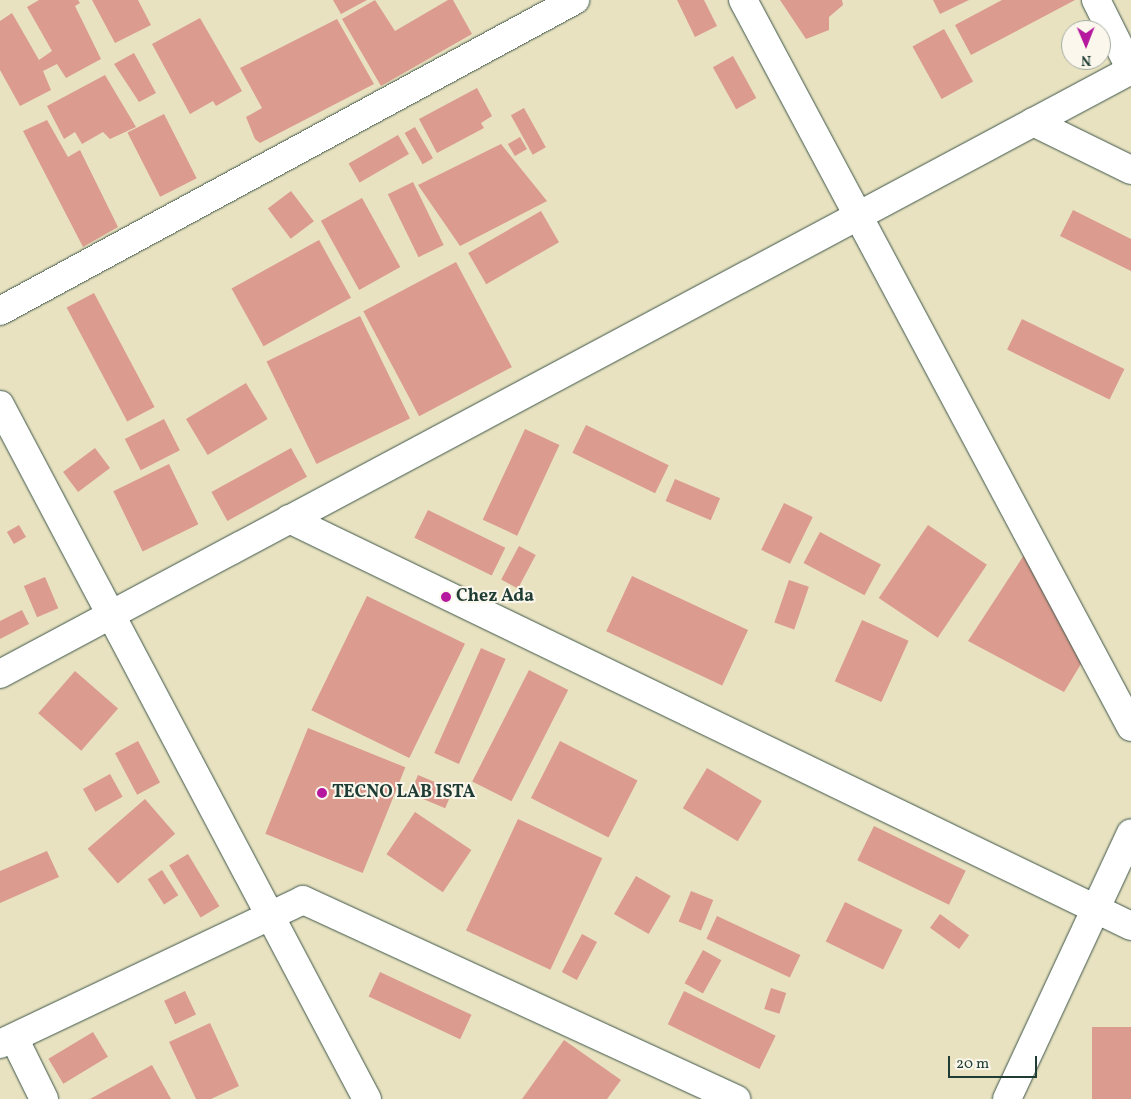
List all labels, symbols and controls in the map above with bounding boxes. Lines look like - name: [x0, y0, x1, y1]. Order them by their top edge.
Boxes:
- north arrow: [1061, 20, 1111, 70]
- text: N: [1081, 50, 1092, 69]
- place label: Chez Ada: [456, 586, 534, 608]
- marker: Chez Ada: [440, 591, 452, 603]
- place label: TECNO LAB ISTA: [332, 782, 475, 804]
- marker: TECNO LAB ISTA: [316, 787, 328, 799]
- scale bar: [951, 1046, 1040, 1078]
- text: 20 m: [956, 1054, 989, 1075]

